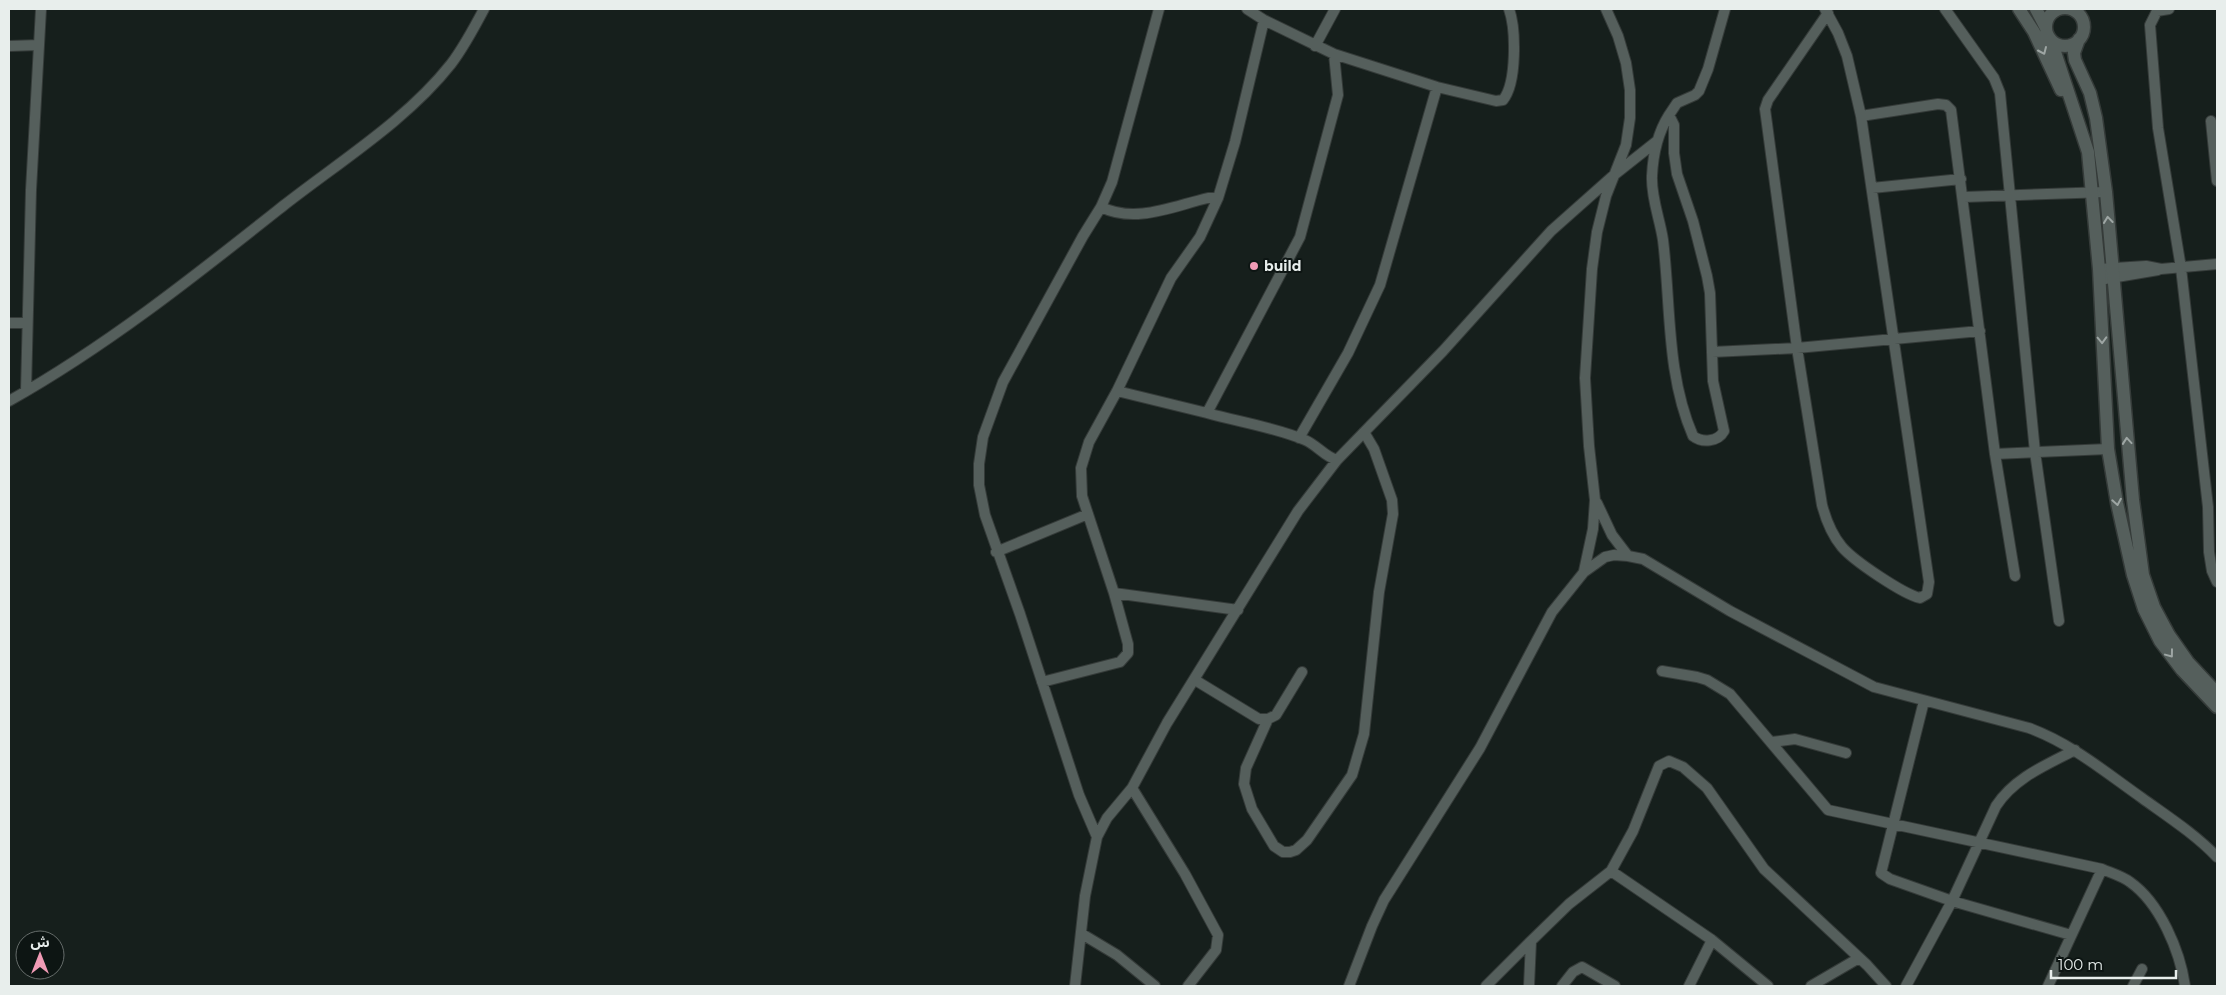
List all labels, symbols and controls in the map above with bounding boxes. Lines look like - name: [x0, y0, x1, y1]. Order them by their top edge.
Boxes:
- one-way arrow: [2037, 46, 2047, 55]
- one-way arrow: [2103, 215, 2114, 223]
- place label: build: [1264, 257, 1301, 275]
- marker: build: [1248, 260, 1260, 272]
- one-way arrow: [2097, 337, 2107, 345]
- one-way arrow: [2122, 437, 2133, 445]
- one-way arrow: [2111, 498, 2122, 506]
- one-way arrow: [2164, 648, 2172, 657]
- north arrow: [15, 930, 65, 980]
- text: ش: [30, 933, 50, 951]
- scale bar: [2051, 948, 2176, 980]
- text: 100 m: [2058, 955, 2103, 974]

